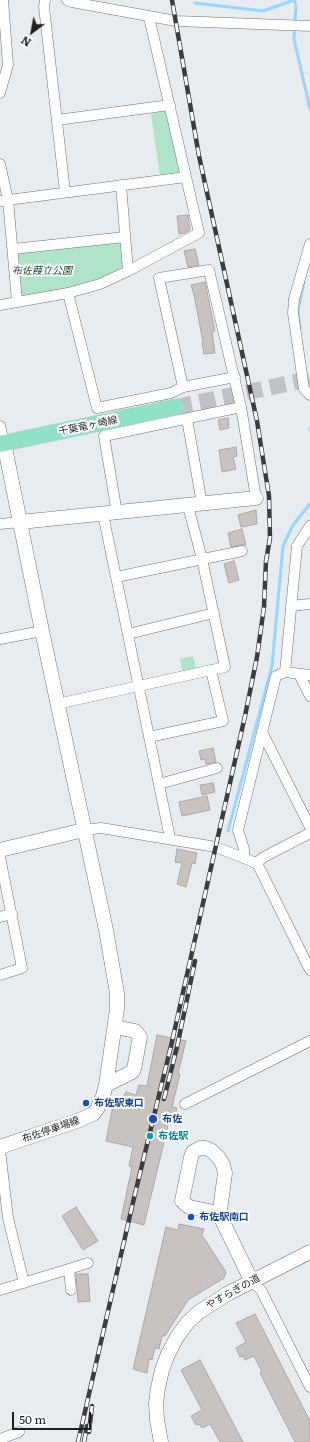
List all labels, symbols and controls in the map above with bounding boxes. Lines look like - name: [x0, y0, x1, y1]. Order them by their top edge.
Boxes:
- north arrow: [12, 12, 52, 52]
- text: N: [17, 33, 34, 51]
- park label: 布佐葭立公園: [12, 265, 72, 277]
- street label: 千葉竜ヶ崎線: [57, 414, 119, 438]
- place label: 布佐駅東口: [94, 1097, 144, 1109]
- marker: 布佐駅東口: [81, 1098, 91, 1108]
- marker: 布佐: [147, 1113, 159, 1125]
- place label: 布佐: [162, 1113, 182, 1125]
- street label: 布佐停車場線: [21, 1115, 81, 1145]
- place label: 布佐駅: [158, 1130, 188, 1142]
- marker: 布佐駅: [145, 1131, 155, 1141]
- place label: 布佐駅南口: [199, 1211, 249, 1223]
- marker: 布佐駅南口: [186, 1212, 196, 1222]
- street label: やすらぎの道: [204, 1272, 262, 1312]
- scale bar: [14, 1404, 93, 1430]
- text: 50 m: [19, 1410, 46, 1428]

